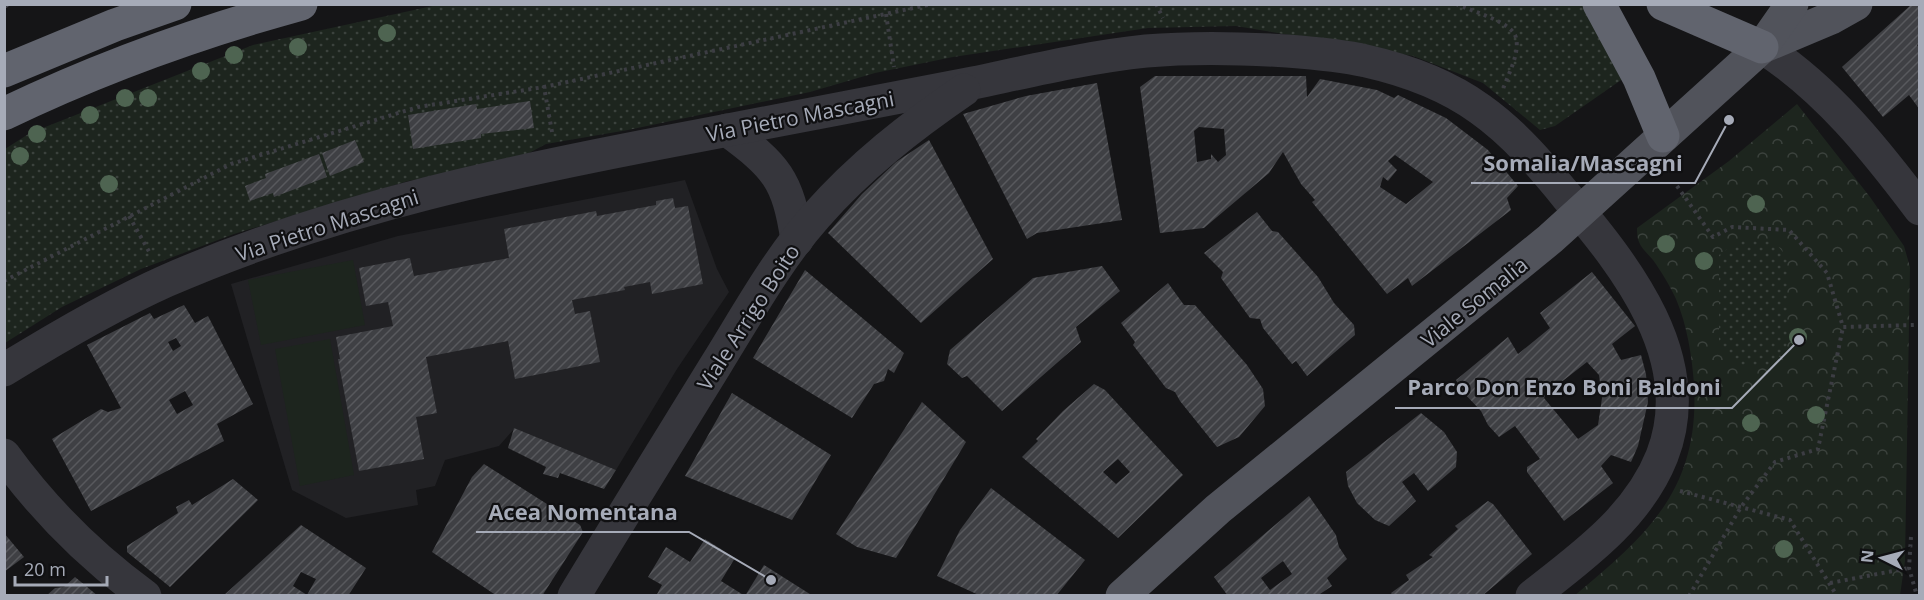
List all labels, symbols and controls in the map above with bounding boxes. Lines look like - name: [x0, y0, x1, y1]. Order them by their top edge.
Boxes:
- street label: Via Pietro Mascagni: [704, 84, 896, 148]
- callout: Somalia/Mascagni: [1471, 143, 1695, 183]
- text: Somalia/Mascagni: [1483, 147, 1683, 177]
- street label: Via Pietro Mascagni: [232, 182, 422, 268]
- street label: Viale Arrigo Boito: [690, 239, 806, 395]
- street label: Viale Somalia: [1415, 250, 1533, 354]
- callout: Parco Don Enzo Boni Baldoni: [1395, 368, 1732, 408]
- text: Parco Don Enzo Boni Baldoni: [1407, 371, 1721, 401]
- callout: Acea Nomentana: [476, 492, 689, 532]
- text: Acea Nomentana: [488, 496, 678, 526]
- north arrow: [1852, 528, 1912, 588]
- scale bar: [15, 549, 106, 587]
- text: N: [1855, 549, 1879, 564]
- text: 20 m: [24, 557, 66, 581]

